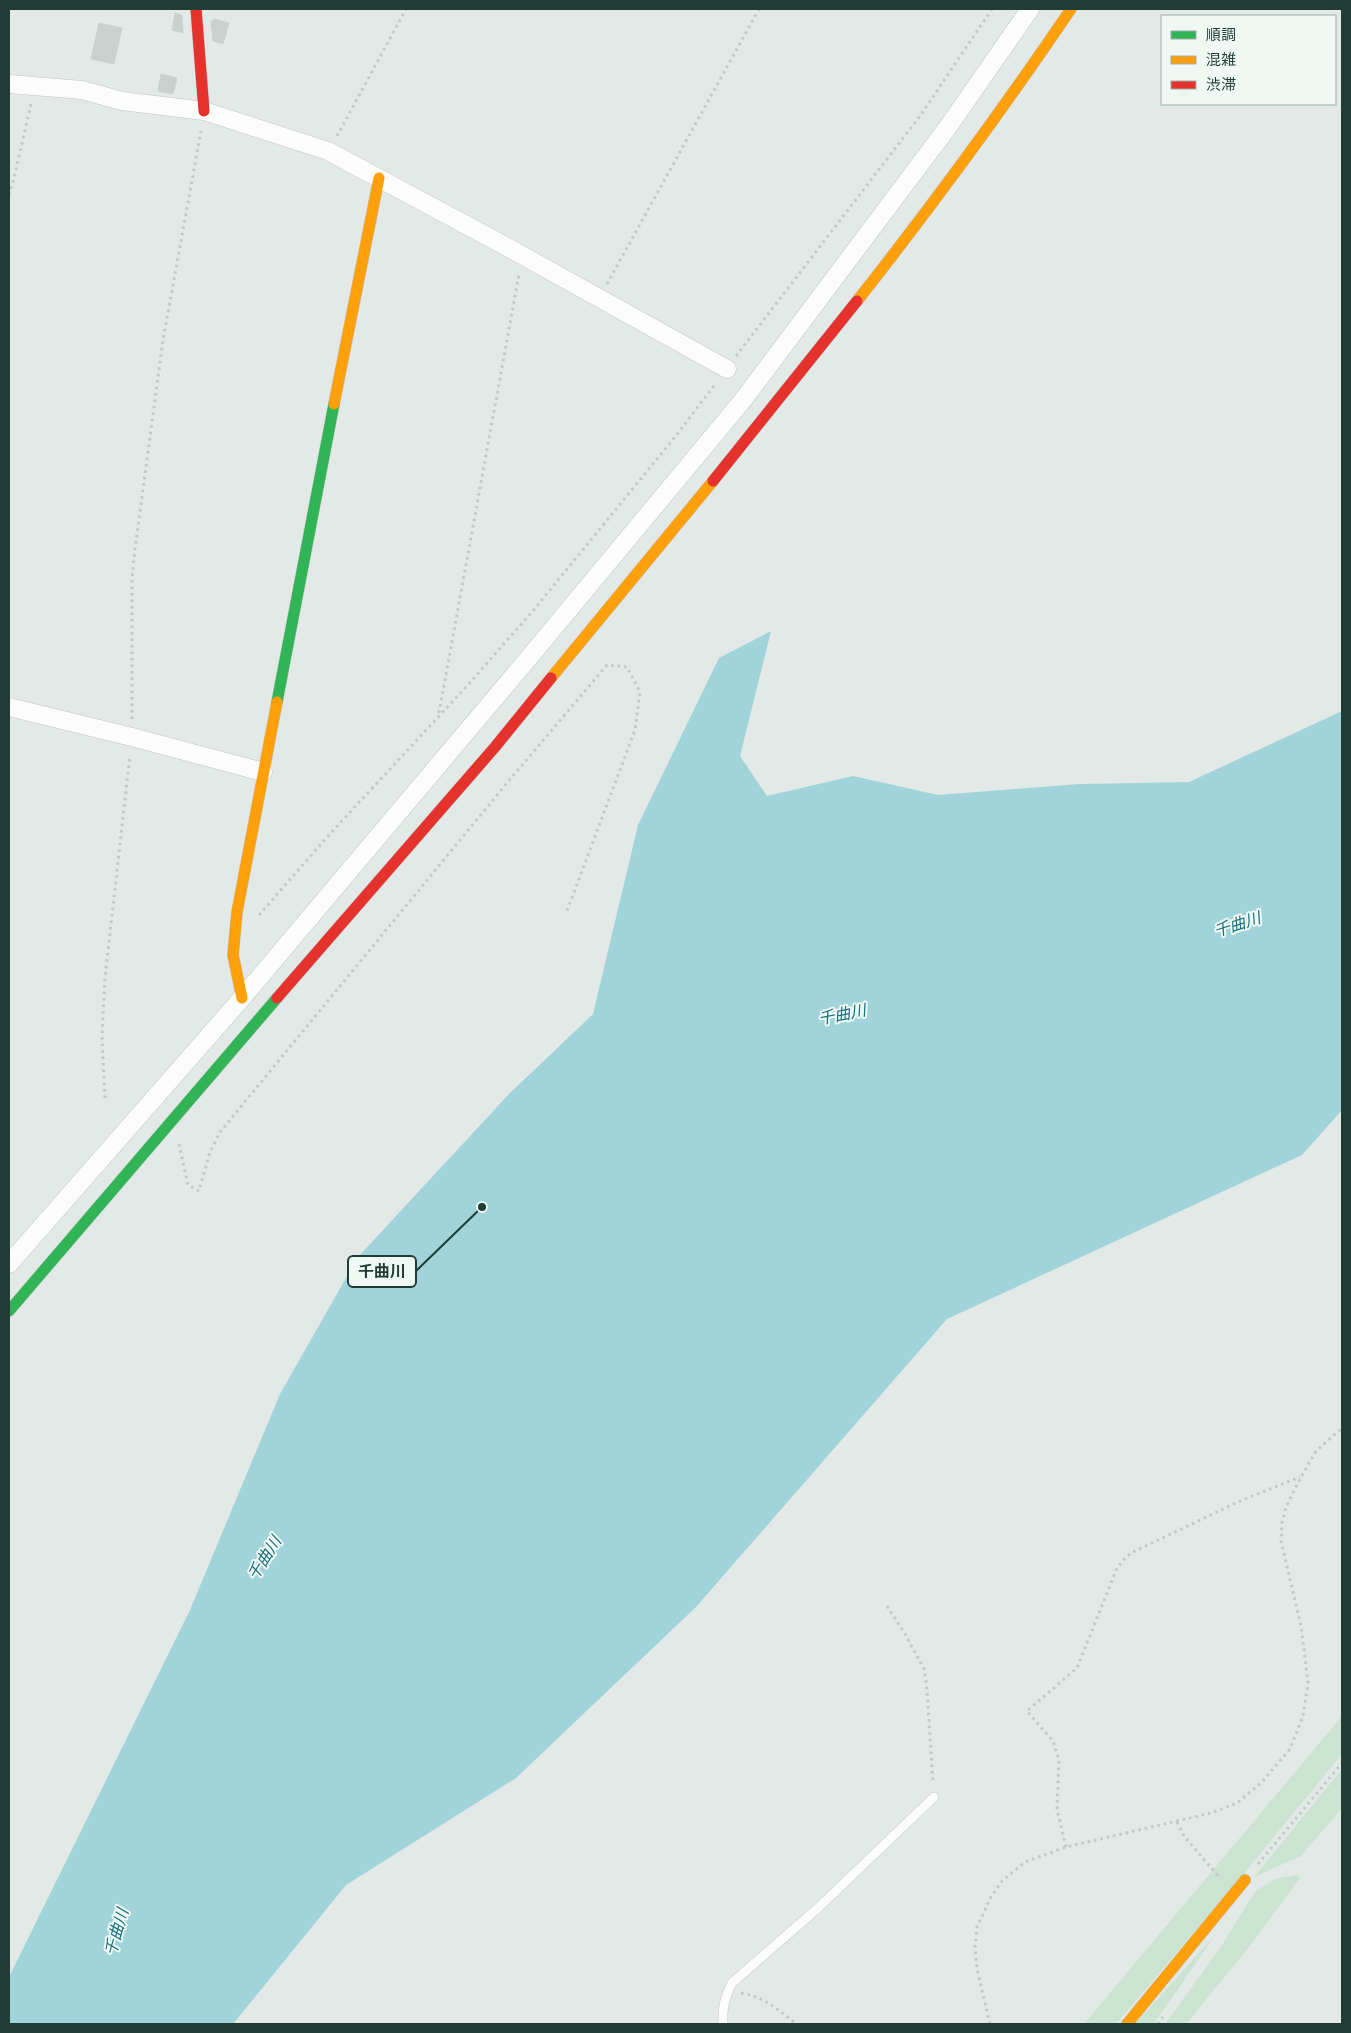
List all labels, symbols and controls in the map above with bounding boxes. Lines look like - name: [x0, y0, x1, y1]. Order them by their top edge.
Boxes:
- legend: [1161, 15, 1336, 105]
- text: 順調: [1206, 24, 1236, 45]
- text: 混雑: [1206, 49, 1236, 70]
- text: 渋滞: [1206, 74, 1236, 95]
- water label: 千曲川: [1211, 906, 1265, 943]
- water label: 千曲川: [816, 998, 870, 1030]
- callout: 千曲川: [348, 1256, 416, 1287]
- text: 千曲川: [358, 1260, 406, 1283]
- water label: 千曲川: [242, 1530, 288, 1585]
- water label: 千曲川: [99, 1904, 135, 1958]

